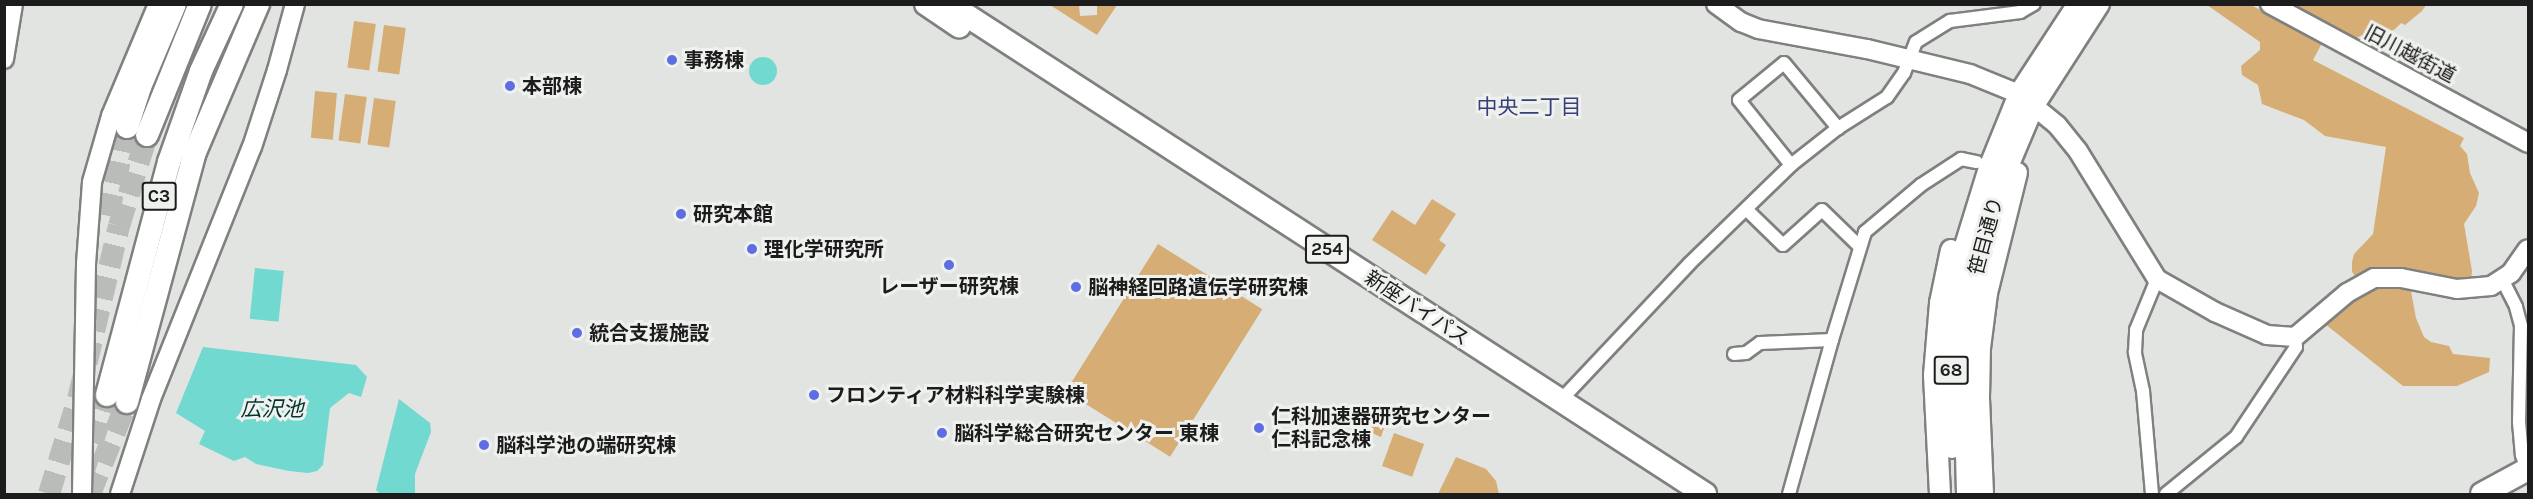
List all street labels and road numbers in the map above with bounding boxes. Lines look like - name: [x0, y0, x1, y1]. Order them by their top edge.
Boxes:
- street label: 旧川越街道: [2360, 20, 2460, 88]
- road number: C3: [141, 181, 177, 211]
- street label: 笹目通り: [1964, 194, 2008, 278]
- road number: 254: [1304, 234, 1350, 264]
- street label: 新座バイパス: [1360, 265, 1474, 351]
- road number: 68: [1933, 355, 1969, 385]

